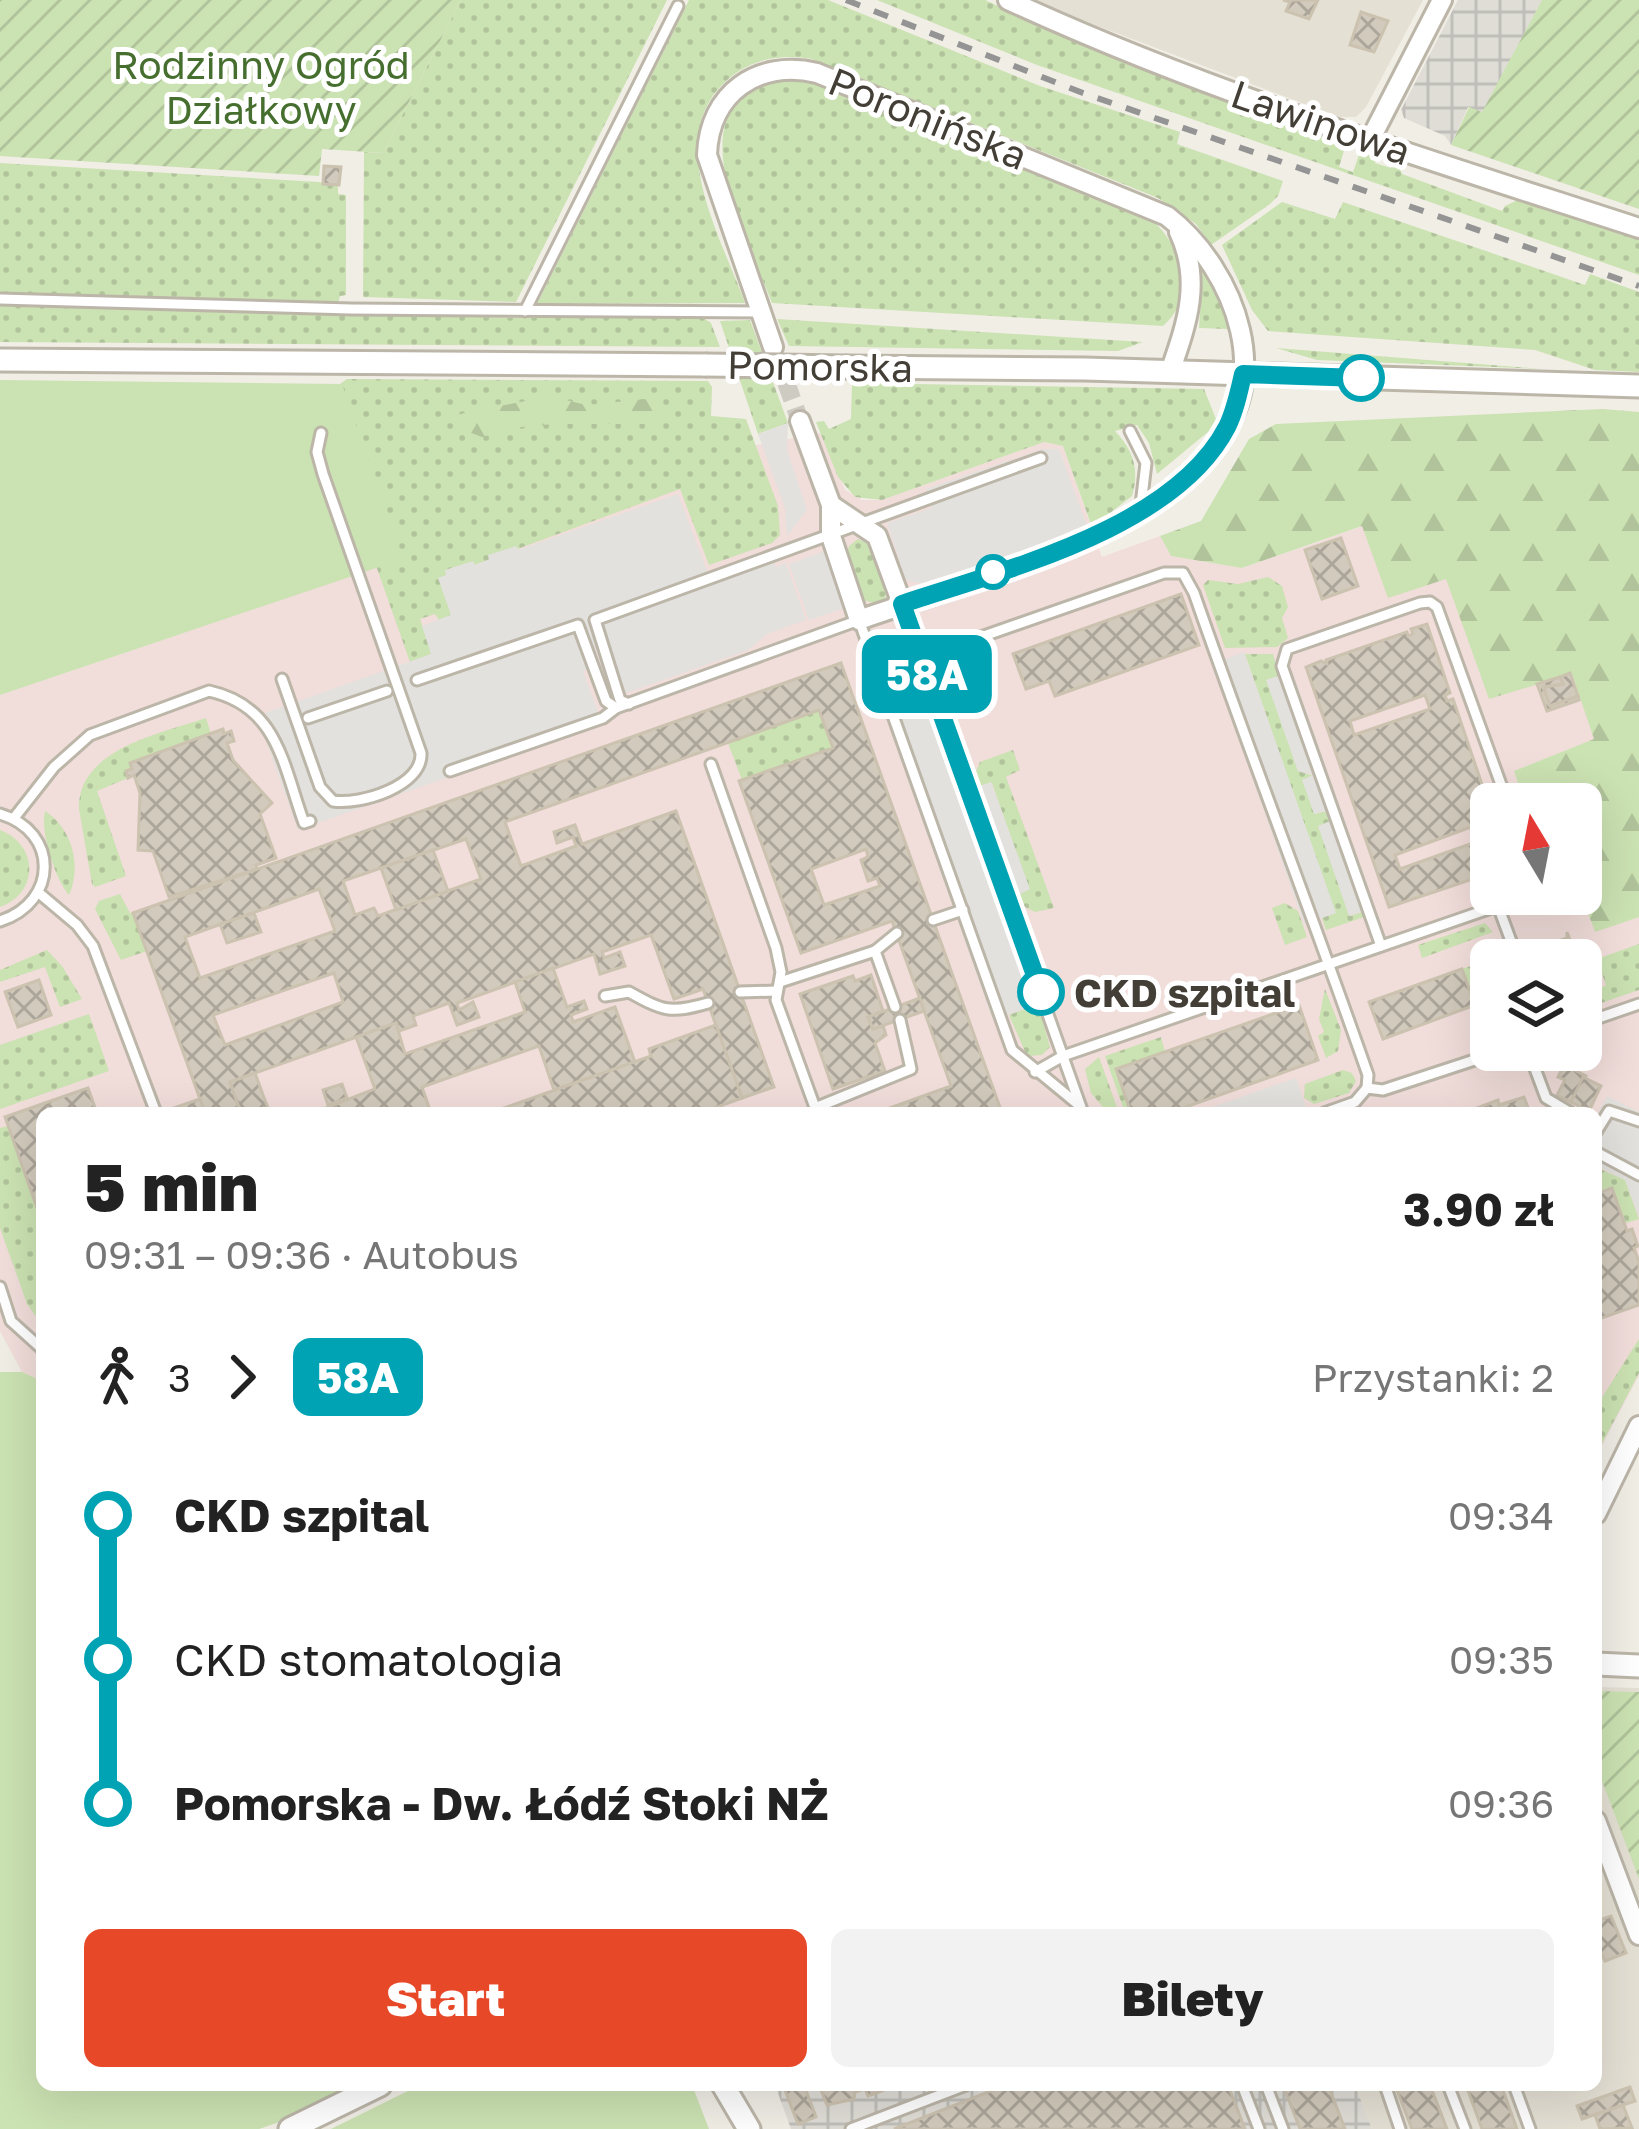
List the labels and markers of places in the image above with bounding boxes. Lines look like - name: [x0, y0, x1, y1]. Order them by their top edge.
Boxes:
- unlabelled marker: [1339, 356, 1383, 400]
- unlabelled marker: [977, 556, 1009, 588]
- place label: CKD szpital: [1074, 969, 1295, 1016]
- marker: CKD szpital: [1019, 970, 1063, 1014]

